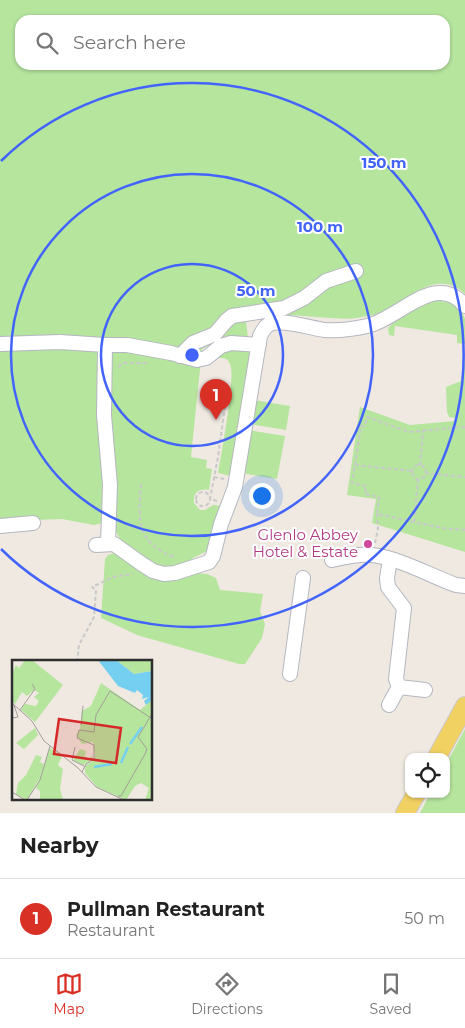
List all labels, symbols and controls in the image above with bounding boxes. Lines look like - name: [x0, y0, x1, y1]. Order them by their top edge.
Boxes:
- search box: [15, 15, 450, 70]
- icon: search: [33, 29, 61, 57]
- text: Search here: [73, 31, 186, 54]
- text: 150 m: [362, 153, 406, 172]
- text: 100 m: [297, 217, 343, 236]
- text: 50 m: [236, 281, 276, 300]
- centre of rings: [183, 346, 201, 364]
- pin: 1: [200, 379, 232, 420]
- your location: [249, 483, 275, 509]
- place label: Glenlo Abbey Hotel & Estate: [253, 525, 359, 561]
- marker: Glenlo Abbey Hotel & Estate: [362, 538, 374, 550]
- inset map: [12, 660, 152, 800]
- map controls: [405, 753, 450, 798]
- button: locate: [405, 753, 450, 798]
- text: Nearby: [20, 833, 99, 858]
- text: Pullman Restaurant: [67, 898, 265, 921]
- text: 1: [33, 909, 39, 928]
- text: 50 m: [404, 909, 445, 928]
- text: Restaurant: [67, 921, 155, 940]
- tab: Map: [53, 970, 84, 1018]
- tab: Directions: [191, 970, 263, 1018]
- tab: Saved: [370, 970, 412, 1018]

